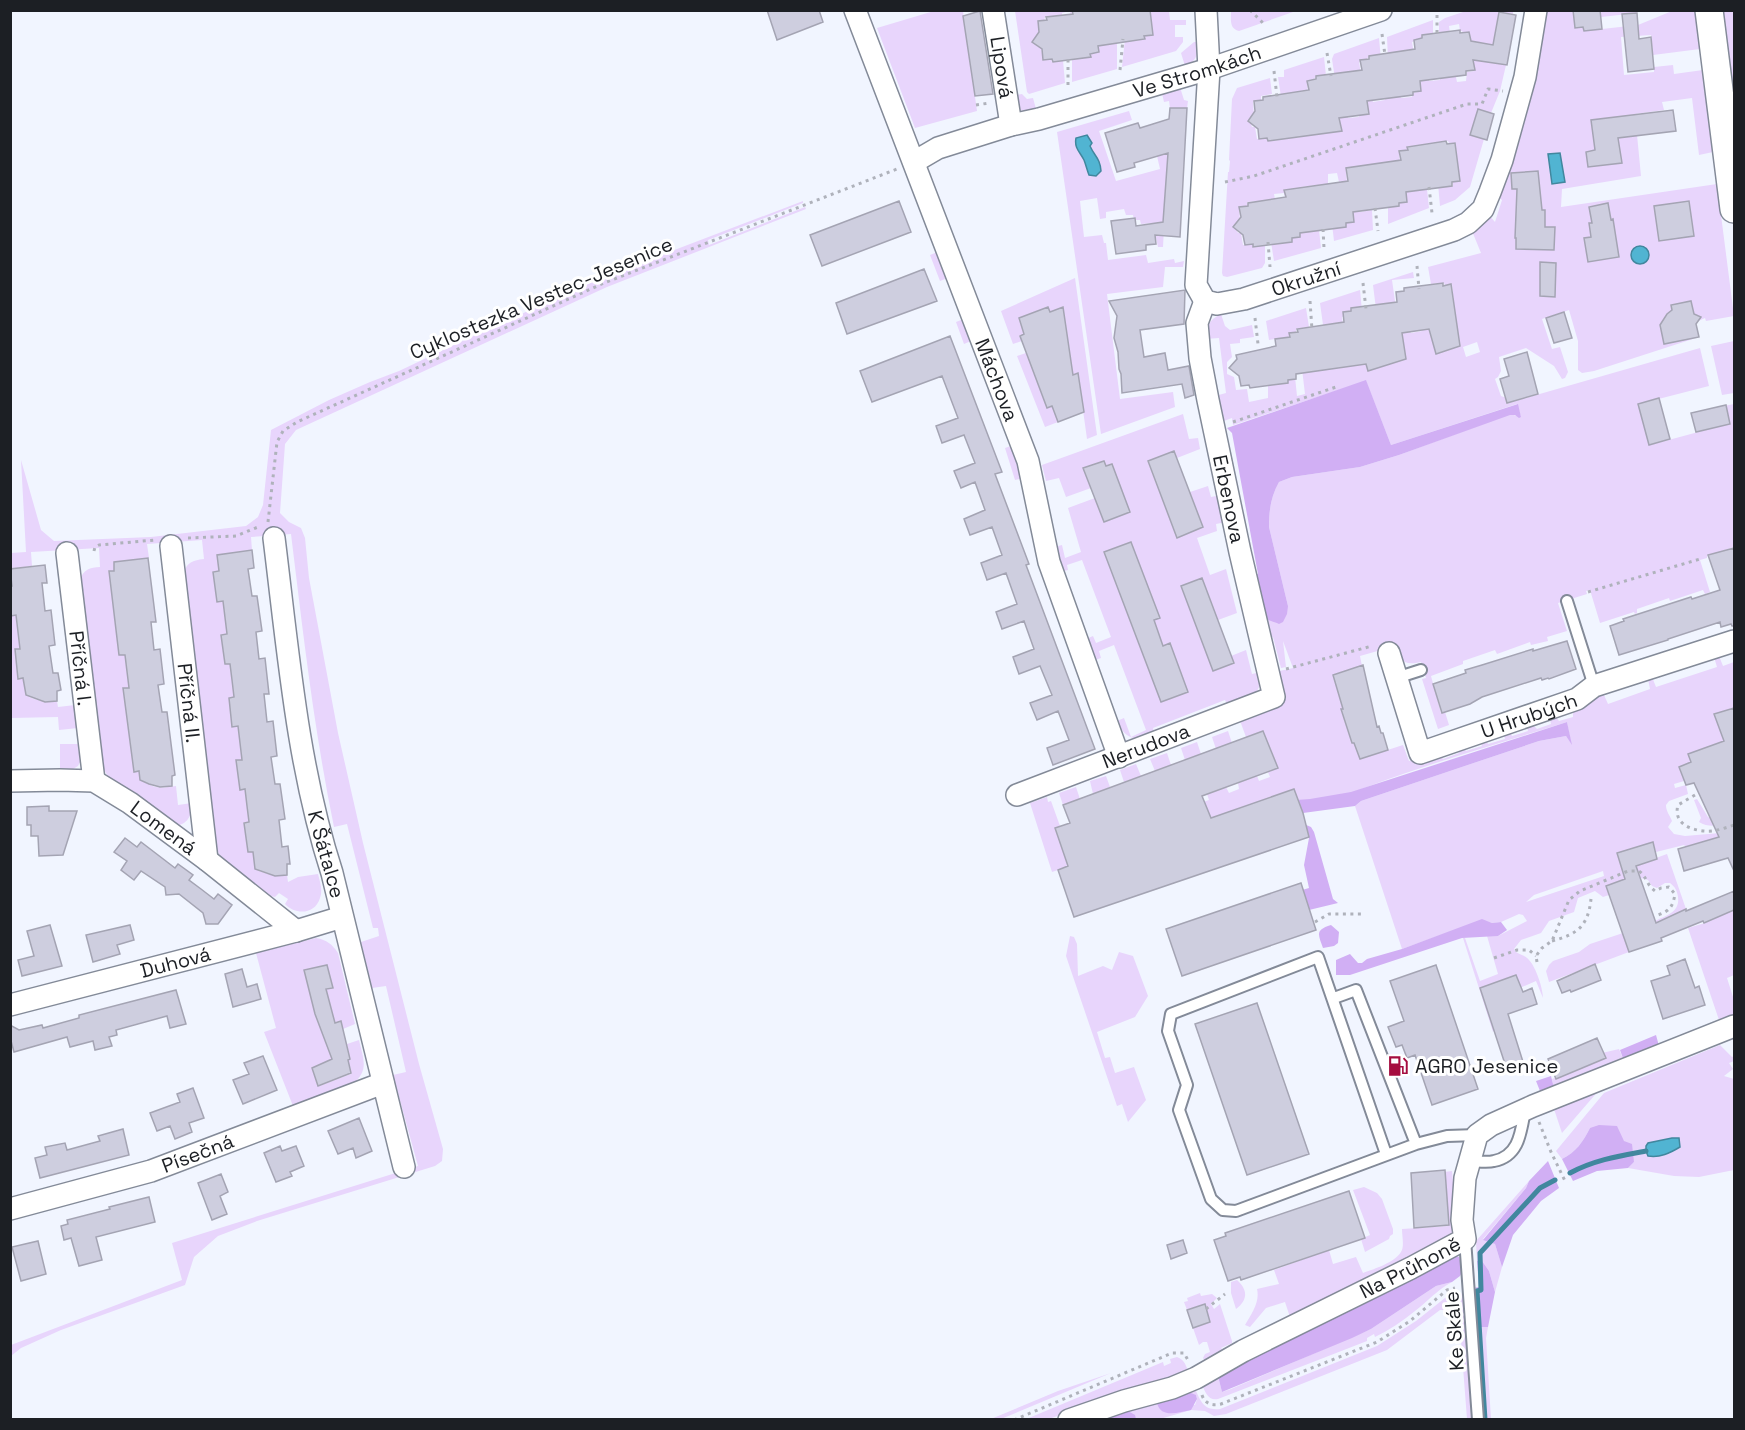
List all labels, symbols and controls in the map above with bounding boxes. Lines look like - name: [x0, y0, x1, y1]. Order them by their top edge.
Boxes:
- street label: Lipová: [984, 34, 1020, 100]
- street label: Ve Stromkách: [1130, 39, 1265, 104]
- street label: Cyklostezka Vestec-Jesenice: [406, 231, 676, 365]
- street label: Okružní: [1268, 255, 1344, 302]
- street label: Máchova: [969, 335, 1024, 425]
- street label: Erbenova: [1207, 452, 1251, 546]
- street label: Příčná I.: [63, 629, 98, 707]
- street label: Příčná II.: [172, 662, 206, 744]
- street label: U Hrubých: [1477, 687, 1581, 744]
- street label: Nerudova: [1098, 717, 1193, 774]
- street label: Lomená: [125, 795, 202, 861]
- street label: K Šátalce: [302, 808, 351, 901]
- street label: Duhová: [138, 941, 214, 984]
- place label: AGRO Jesenice: [1415, 1053, 1558, 1079]
- fuel station icon: AGRO Jesenice: [1386, 1054, 1410, 1078]
- street label: Písečná: [158, 1128, 237, 1179]
- street label: Na Průhoně: [1355, 1231, 1465, 1304]
- street label: Ke Skále: [1438, 1290, 1470, 1372]

